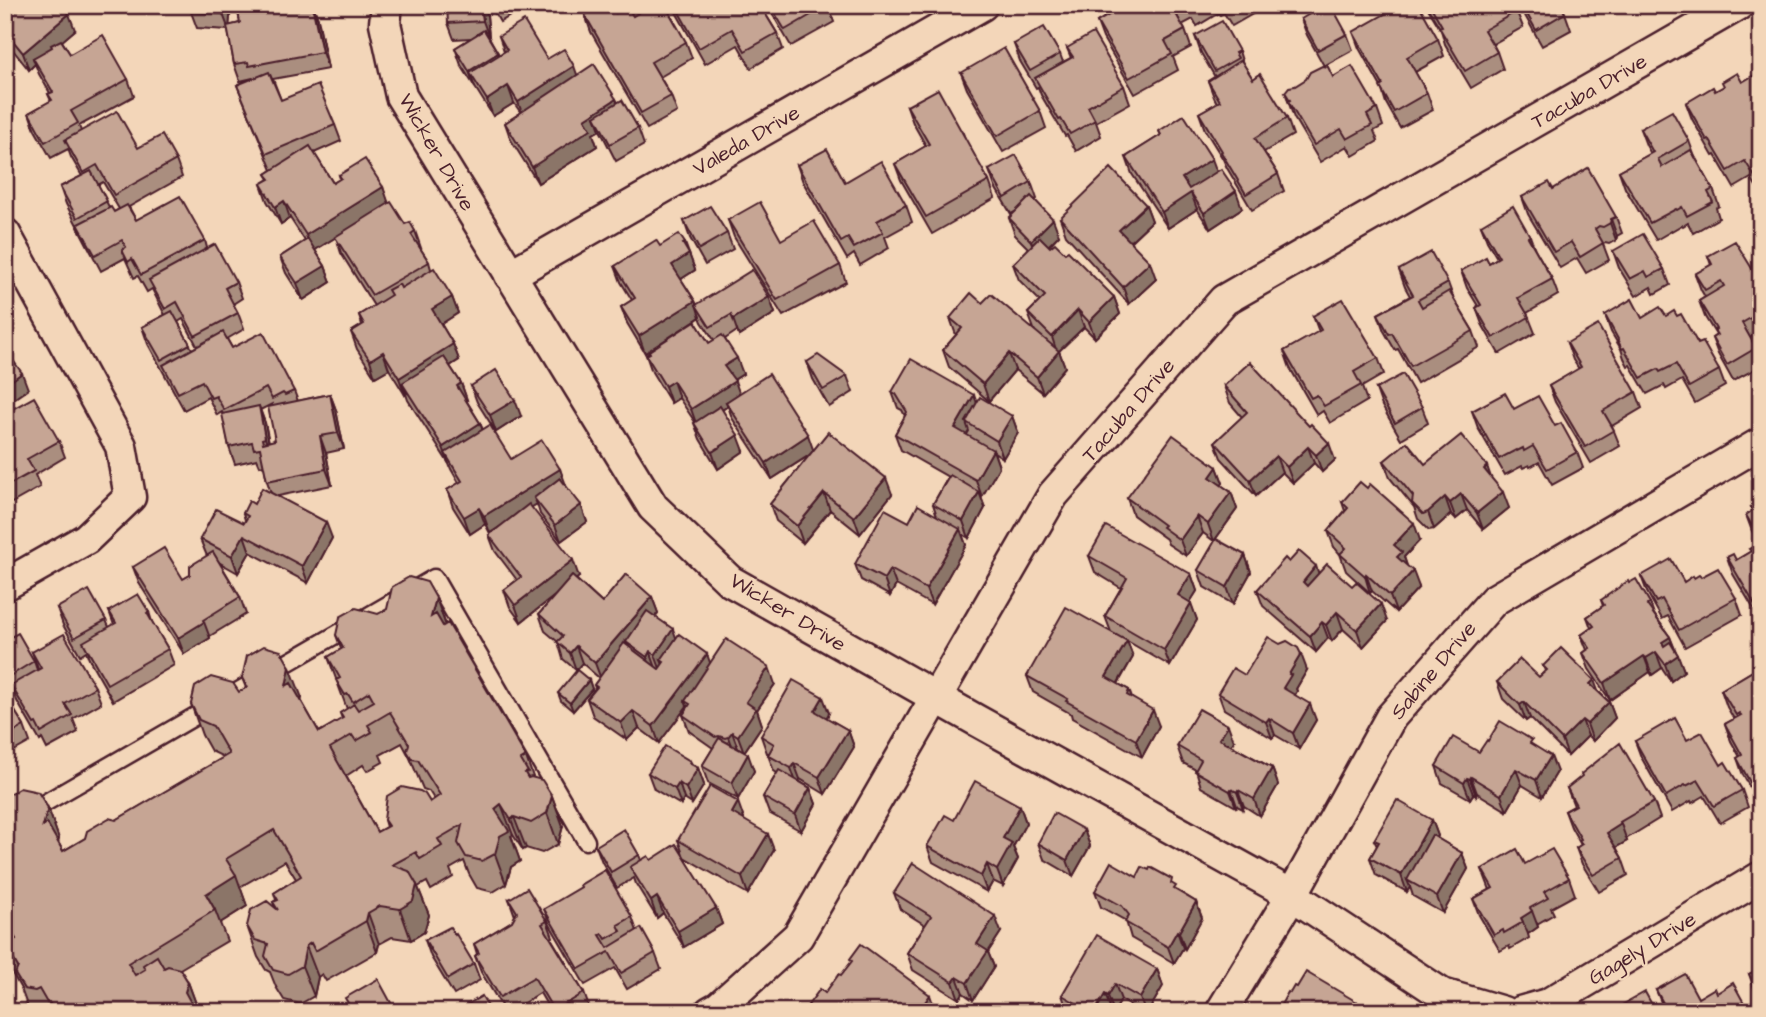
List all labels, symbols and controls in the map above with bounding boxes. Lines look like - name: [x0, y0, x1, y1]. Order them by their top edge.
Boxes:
- street label: Tacuba Drive: [1526, 47, 1652, 136]
- street label: Wicker Drive: [391, 88, 482, 216]
- street label: Valeda Drive: [687, 98, 805, 183]
- street label: Tacuba Drive: [1075, 352, 1182, 469]
- street label: Wicker Drive: [724, 566, 851, 659]
- street label: Sabine Drive: [1384, 615, 1483, 726]
- street label: Gagely Drive: [1583, 905, 1703, 994]

